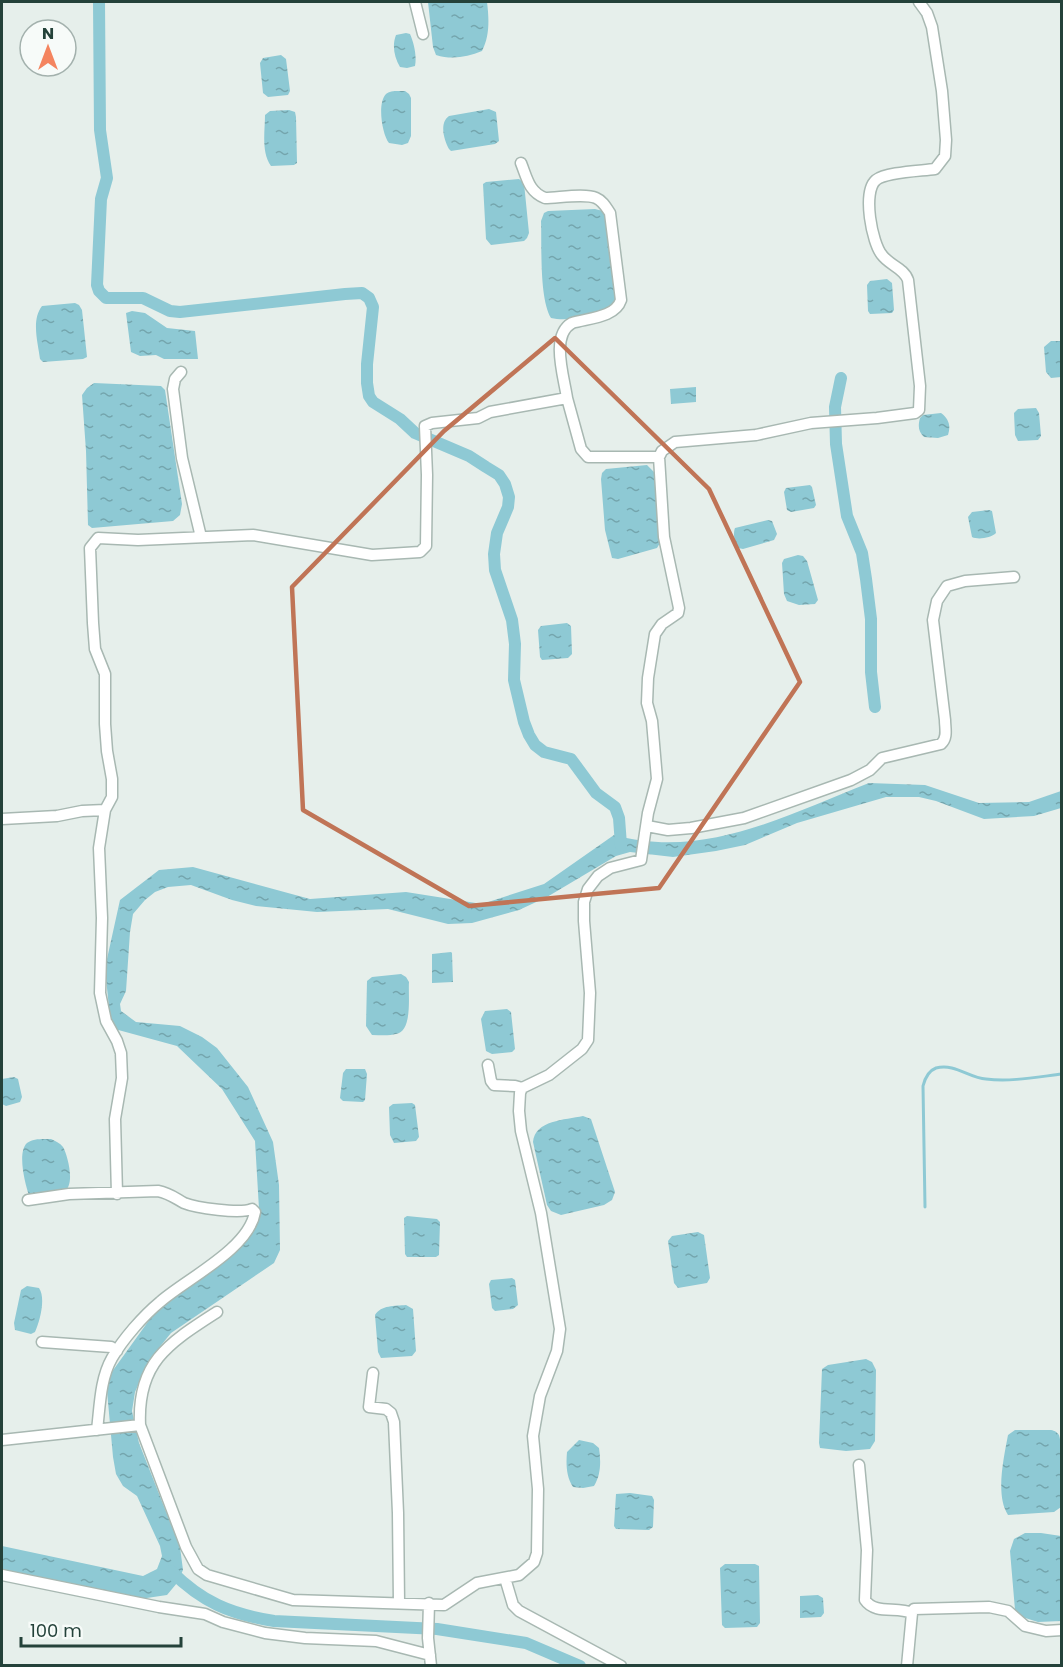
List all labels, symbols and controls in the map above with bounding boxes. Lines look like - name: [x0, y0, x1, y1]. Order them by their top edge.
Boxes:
- north arrow: [18, 18, 78, 78]
- text: N: [42, 22, 54, 45]
- scale bar: [21, 1610, 182, 1648]
- text: 100 m: [30, 1618, 82, 1643]

